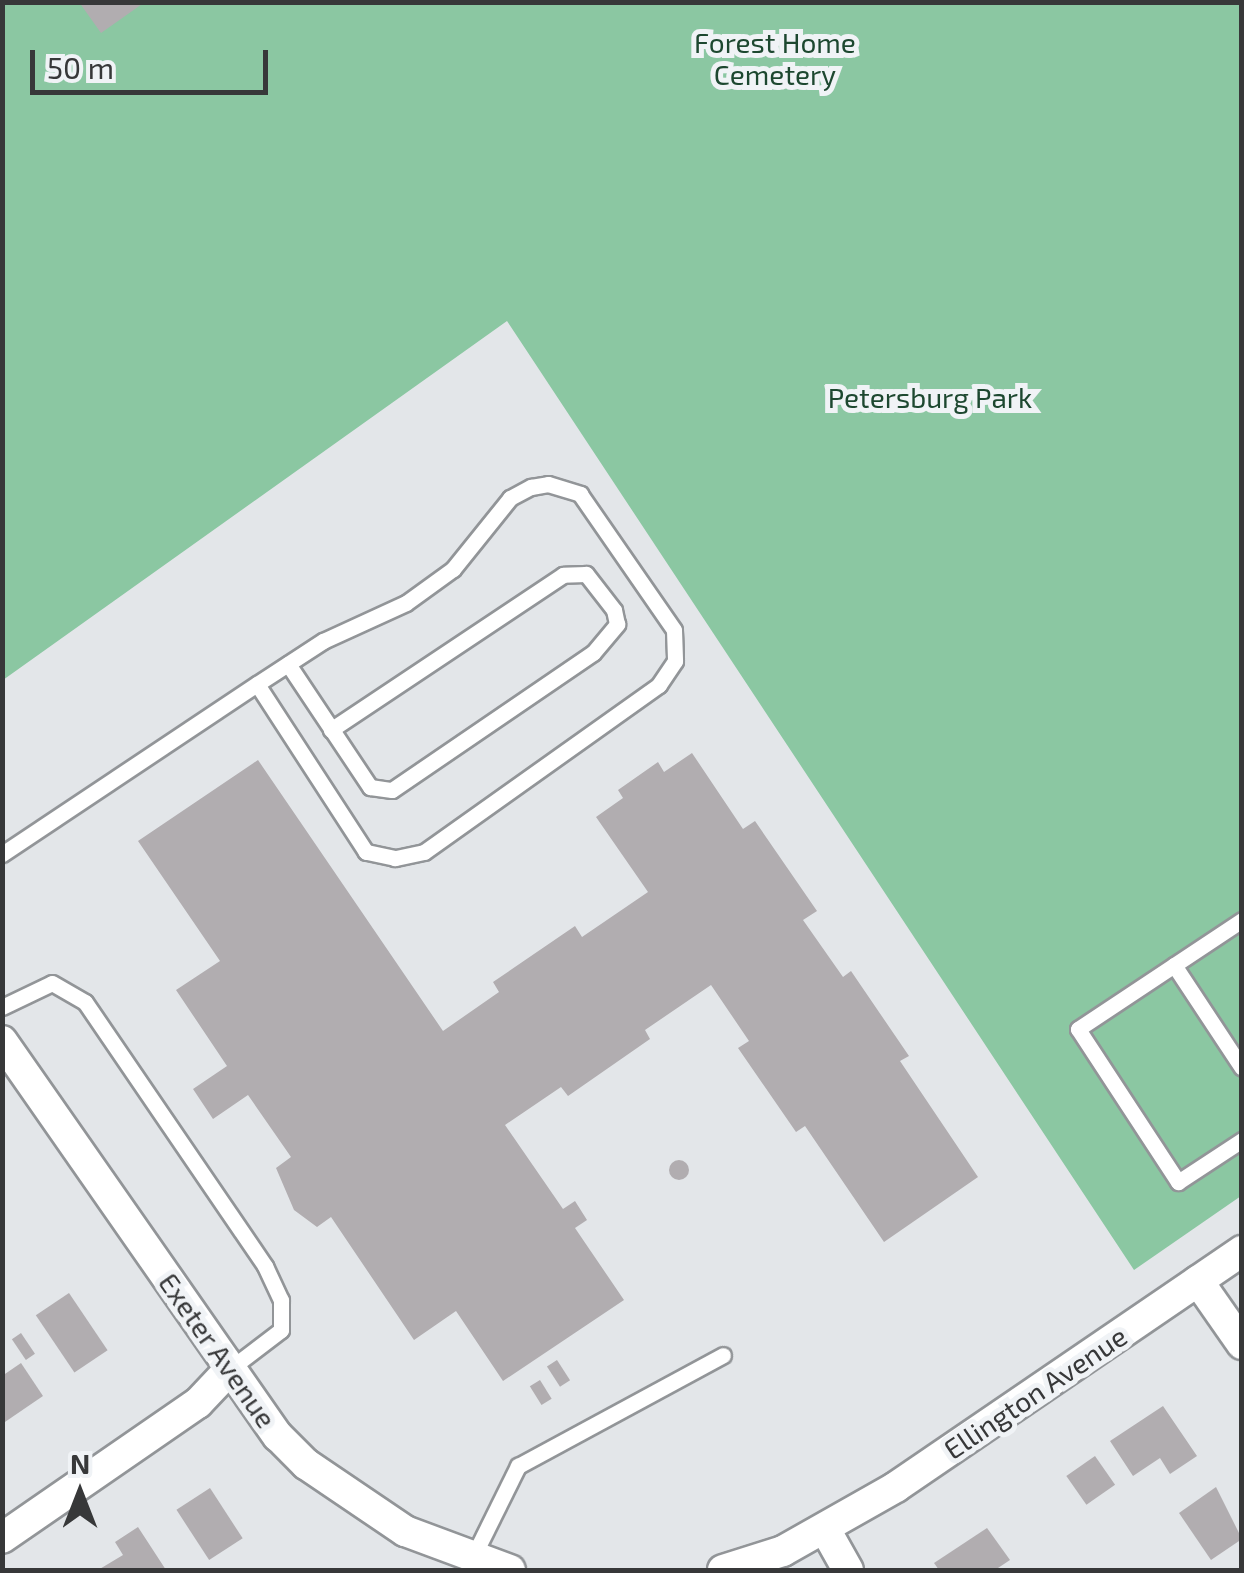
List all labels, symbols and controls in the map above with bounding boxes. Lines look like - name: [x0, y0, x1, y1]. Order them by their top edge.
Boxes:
- park label: Forest Home Cemetery: [694, 25, 856, 91]
- scale bar: [35, 30, 272, 92]
- text: 50 m: [47, 49, 114, 85]
- park label: Petersburg Park: [828, 380, 1032, 414]
- street label: Exeter Avenue: [152, 1266, 284, 1434]
- street label: Ellington Avenue: [937, 1318, 1133, 1466]
- north arrow: [30, 1443, 130, 1543]
- text: N: [70, 1446, 90, 1480]

